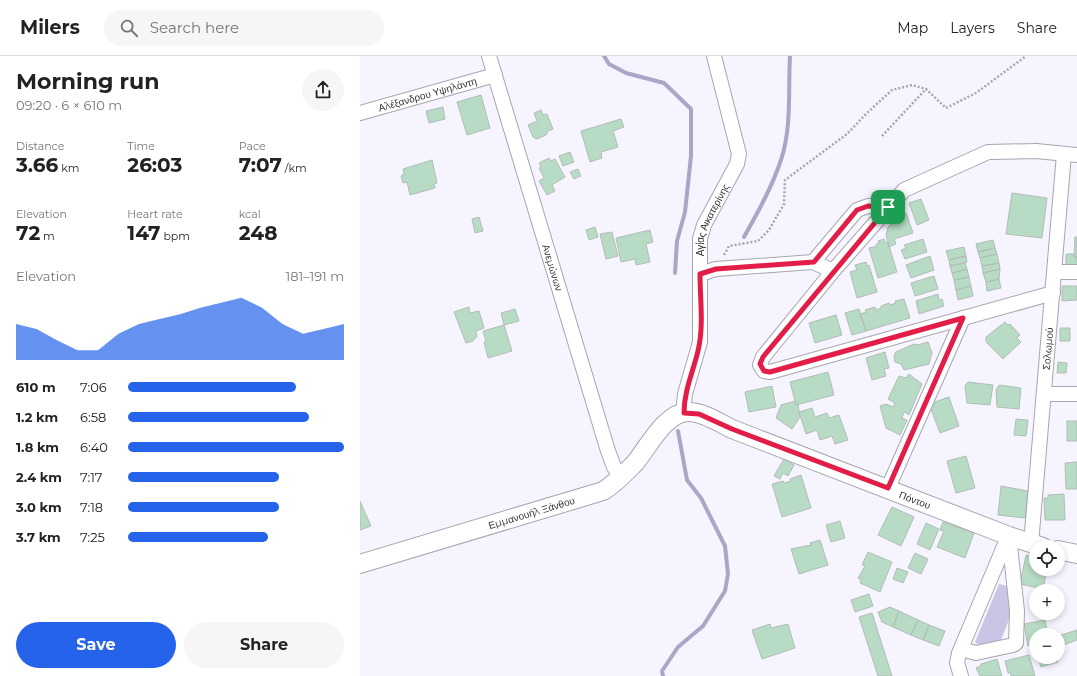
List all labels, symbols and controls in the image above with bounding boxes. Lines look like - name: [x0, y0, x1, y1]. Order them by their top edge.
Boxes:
- search box: [104, 10, 384, 46]
- text: Milers: [20, 16, 80, 39]
- icon: search: [118, 17, 140, 39]
- text: Search here: [150, 18, 239, 37]
- text: Map: [897, 19, 928, 37]
- text: Layers: [950, 19, 995, 37]
- text: Share: [1017, 19, 1057, 37]
- text: Morning run: [16, 68, 159, 95]
- button: share: [302, 69, 344, 111]
- street label: Αλέξανδρου Υψηλάντη: [377, 74, 478, 114]
- text: 09:20 · 6 × 610 m: [16, 97, 122, 113]
- text: Distance: [16, 139, 64, 153]
- text: Time: [127, 139, 155, 153]
- text: Pace: [239, 139, 266, 153]
- text: 3.66: [16, 153, 58, 177]
- text: 26:03: [127, 153, 182, 177]
- text: 7:07: [239, 153, 282, 177]
- text: km: [58, 161, 79, 175]
- text: /km: [282, 161, 307, 175]
- street label: Αγίας Αικατερίνης: [694, 181, 732, 256]
- pin: [871, 190, 905, 224]
- icon: arrive: [877, 196, 899, 218]
- text: Elevation: [16, 207, 67, 221]
- text: Heart rate: [127, 207, 183, 221]
- text: kcal: [239, 207, 261, 221]
- text: 72: [16, 221, 40, 245]
- text: 147: [127, 221, 161, 245]
- text: 248: [239, 221, 277, 245]
- text: m: [40, 229, 55, 243]
- text: bpm: [161, 229, 190, 243]
- street label: Ανεμώνων: [540, 243, 566, 293]
- text: Elevation: [16, 268, 76, 284]
- text: 181–191 m: [286, 268, 344, 284]
- street label: Σολωμού: [1039, 327, 1056, 371]
- text: 610 m: [16, 379, 56, 395]
- text: 7:06: [80, 379, 107, 395]
- text: 1.2 km: [16, 409, 58, 425]
- text: 6:58: [80, 409, 106, 425]
- text: 1.8 km: [16, 439, 59, 455]
- text: 6:40: [80, 439, 108, 455]
- text: 2.4 km: [16, 469, 62, 485]
- text: 7:17: [80, 469, 103, 485]
- street label: Πόντου: [897, 488, 933, 512]
- street label: Εμμανουήλ Ξάνθου: [487, 493, 576, 532]
- text: 3.0 km: [16, 499, 62, 515]
- text: 7:18: [80, 499, 103, 515]
- text: 3.7 km: [16, 529, 61, 545]
- text: 7:25: [80, 529, 105, 545]
- map controls: [1029, 540, 1065, 664]
- button: locate: [1029, 540, 1065, 576]
- button: +: [1029, 584, 1065, 620]
- button: Save: [16, 622, 176, 668]
- button: Share: [184, 622, 344, 668]
- button: −: [1029, 628, 1065, 664]

